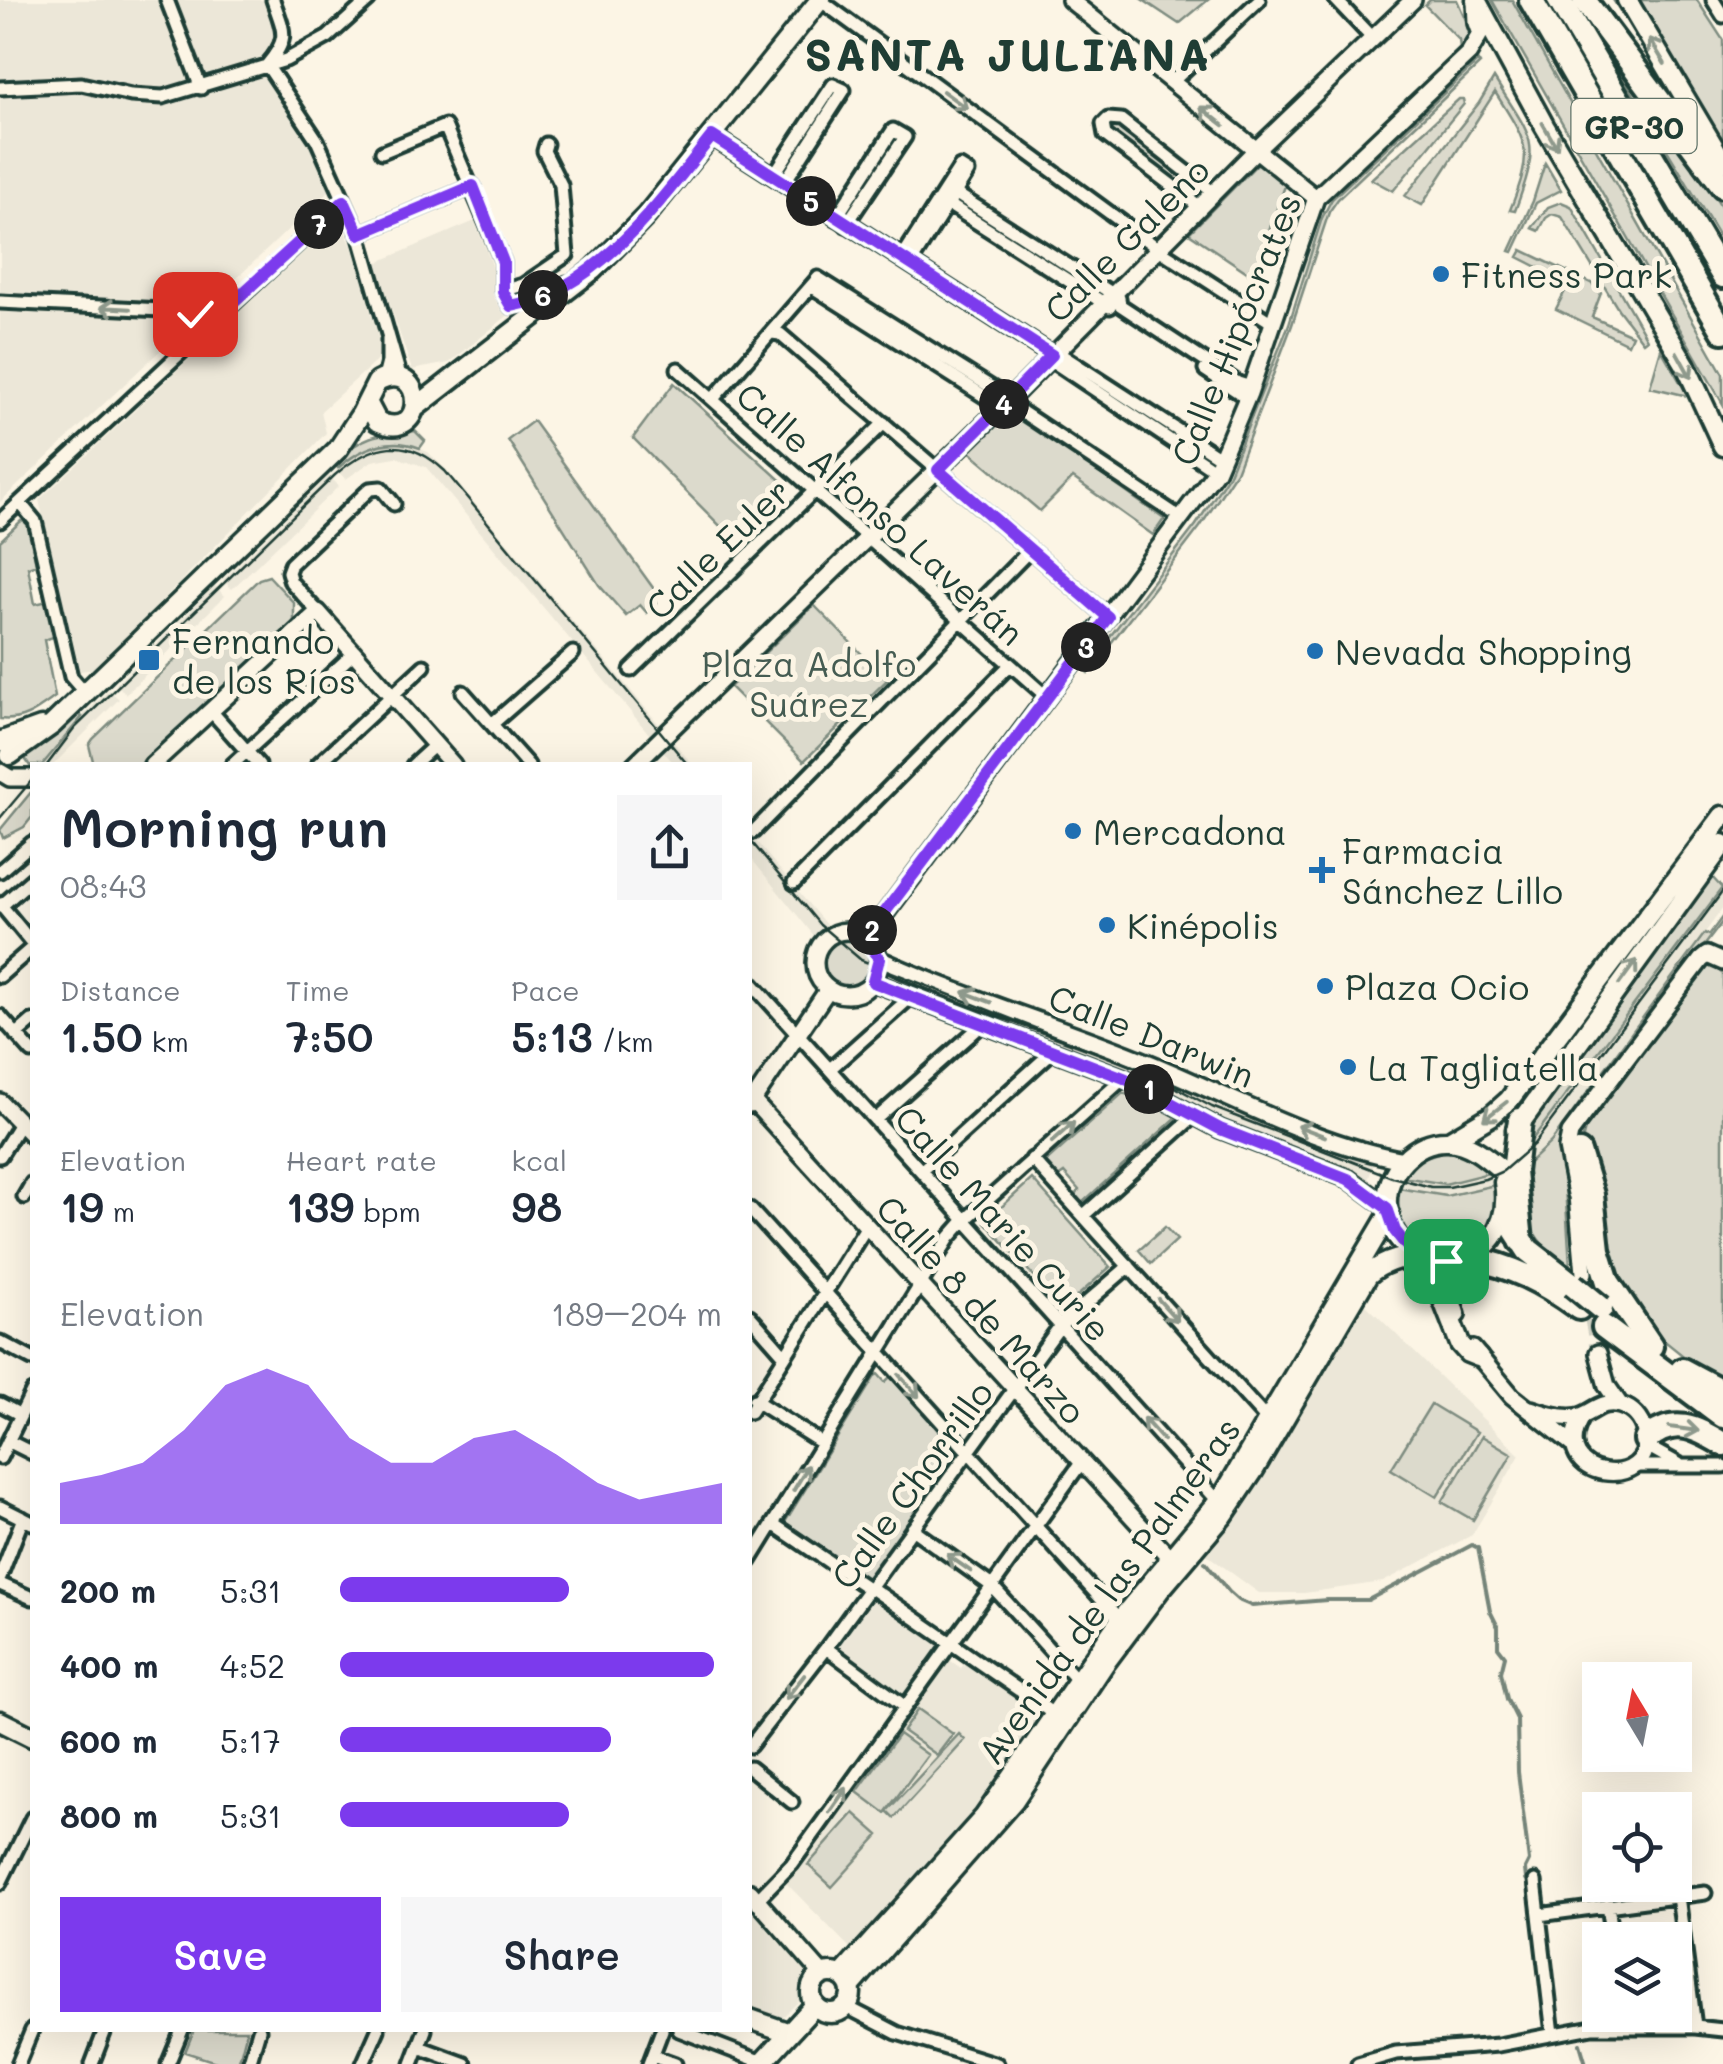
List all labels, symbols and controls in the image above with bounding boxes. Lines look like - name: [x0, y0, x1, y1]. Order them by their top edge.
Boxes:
- district label: SANTA JULIANA: [804, 24, 1212, 82]
- one-way arrow: [1647, 37, 1667, 66]
- one-way arrow: [941, 89, 968, 110]
- road number: GR-30: [1572, 99, 1696, 153]
- one-way arrow: [1199, 105, 1226, 126]
- one-way arrow: [1540, 121, 1560, 150]
- street label: Calle Galeno: [1034, 147, 1218, 331]
- pin: 5: [786, 176, 836, 226]
- text: 5: [803, 183, 819, 219]
- street label: Calle Hipócrates: [1159, 186, 1311, 472]
- pin: 7: [294, 199, 344, 249]
- text: 7: [311, 206, 327, 242]
- place label: Fitness Park: [1461, 251, 1672, 297]
- marker: Fitness Park: [1430, 263, 1452, 285]
- pin: 6: [518, 270, 568, 320]
- pin: [153, 272, 238, 357]
- text: 6: [535, 277, 551, 313]
- icon: check: [168, 287, 223, 342]
- one-way arrow: [99, 298, 131, 317]
- one-way arrow: [1675, 350, 1695, 379]
- street label: Calle Alfonso Laverán: [727, 371, 1035, 655]
- pin: 4: [979, 379, 1029, 429]
- text: 4: [995, 386, 1013, 422]
- street label: Calle Euler: [635, 467, 799, 629]
- place label: Fernando de los Ríos: [172, 617, 356, 703]
- pin: 3: [1061, 622, 1111, 672]
- place label: Nevada Shopping: [1335, 628, 1632, 674]
- text: 3: [1078, 629, 1094, 665]
- park label: Plaza Adolfo Suárez: [702, 640, 916, 726]
- marker: Nevada Shopping: [1304, 640, 1326, 662]
- marker: Fernando de los Ríos: [136, 647, 162, 673]
- text: Morning run: [60, 790, 388, 862]
- button: share: [617, 795, 722, 900]
- place label: Mercadona: [1093, 808, 1287, 854]
- marker: Mercadona: [1062, 820, 1084, 842]
- place label: Farmacia Sánchez Lillo: [1342, 827, 1563, 913]
- marker: Farmacia Sánchez Lillo: [1311, 859, 1333, 881]
- text: 08:43: [60, 864, 147, 906]
- place label: Kinépolis: [1127, 902, 1279, 948]
- pin: 2: [847, 905, 897, 955]
- text: 2: [864, 912, 880, 948]
- marker: Kinépolis: [1096, 914, 1118, 936]
- one-way arrow: [1618, 959, 1639, 986]
- place label: Plaza Ocio: [1345, 963, 1529, 1009]
- text: Distance: [60, 972, 181, 1008]
- text: Time: [286, 972, 349, 1008]
- text: Pace: [511, 972, 580, 1008]
- street label: Calle Darwin: [1042, 973, 1262, 1097]
- marker: Plaza Ocio: [1314, 975, 1336, 997]
- one-way arrow: [963, 986, 993, 1004]
- text: 1.50: [60, 1008, 143, 1063]
- text: 7:50: [286, 1008, 373, 1063]
- text: 5:13: [511, 1008, 593, 1063]
- text: km: [143, 1023, 189, 1059]
- text: /km: [593, 1023, 654, 1059]
- place label: La Tagliatella: [1368, 1044, 1599, 1090]
- marker: La Tagliatella: [1337, 1056, 1359, 1078]
- pin: 1: [1124, 1064, 1174, 1114]
- text: 1: [1143, 1071, 1155, 1107]
- street label: Calle Marie Curie: [886, 1095, 1122, 1351]
- one-way arrow: [1483, 1100, 1509, 1122]
- one-way arrow: [1297, 1121, 1328, 1139]
- one-way arrow: [1049, 1122, 1075, 1144]
- text: Elevation: [60, 1142, 186, 1178]
- text: Heart rate: [286, 1142, 437, 1178]
- text: kcal: [511, 1142, 567, 1178]
- text: 19: [60, 1178, 104, 1233]
- text: 139: [286, 1178, 354, 1233]
- text: 98: [511, 1178, 562, 1233]
- street label: Calle 8 de Marzo: [867, 1185, 1097, 1433]
- text: m: [104, 1193, 135, 1229]
- text: bpm: [354, 1193, 421, 1229]
- pin: [1404, 1219, 1489, 1304]
- icon: arrive: [1419, 1234, 1474, 1289]
- text: Elevation: [60, 1292, 204, 1334]
- text: 189–204 m: [551, 1292, 722, 1334]
- one-way arrow: [1156, 1297, 1179, 1322]
- street label: Calle Chorrillo: [820, 1371, 1002, 1597]
- one-way arrow: [897, 1373, 920, 1398]
- street label: Avenida de las Palmeras: [967, 1407, 1249, 1773]
- one-way arrow: [1141, 1417, 1164, 1442]
- one-way arrow: [1667, 1420, 1700, 1438]
- one-way arrow: [791, 1464, 811, 1493]
- one-way arrow: [946, 1552, 973, 1573]
- text: 200 m: [60, 1569, 156, 1611]
- text: 5:31: [220, 1569, 282, 1611]
- text: 400 m: [60, 1644, 158, 1686]
- text: 4:52: [220, 1644, 285, 1686]
- north arrow: [1582, 1662, 1692, 1772]
- map controls: [1582, 1662, 1692, 2032]
- one-way arrow: [785, 1673, 806, 1700]
- text: 600 m: [60, 1719, 157, 1761]
- text: 5:17: [220, 1719, 281, 1761]
- one-way arrow: [827, 1787, 848, 1814]
- button: locate: [1582, 1792, 1692, 1902]
- text: 800 m: [60, 1794, 158, 1836]
- text: 5:31: [220, 1794, 282, 1836]
- button: Save: [60, 1897, 381, 2012]
- button: Share: [401, 1897, 722, 2012]
- button: layers: [1582, 1922, 1692, 2032]

